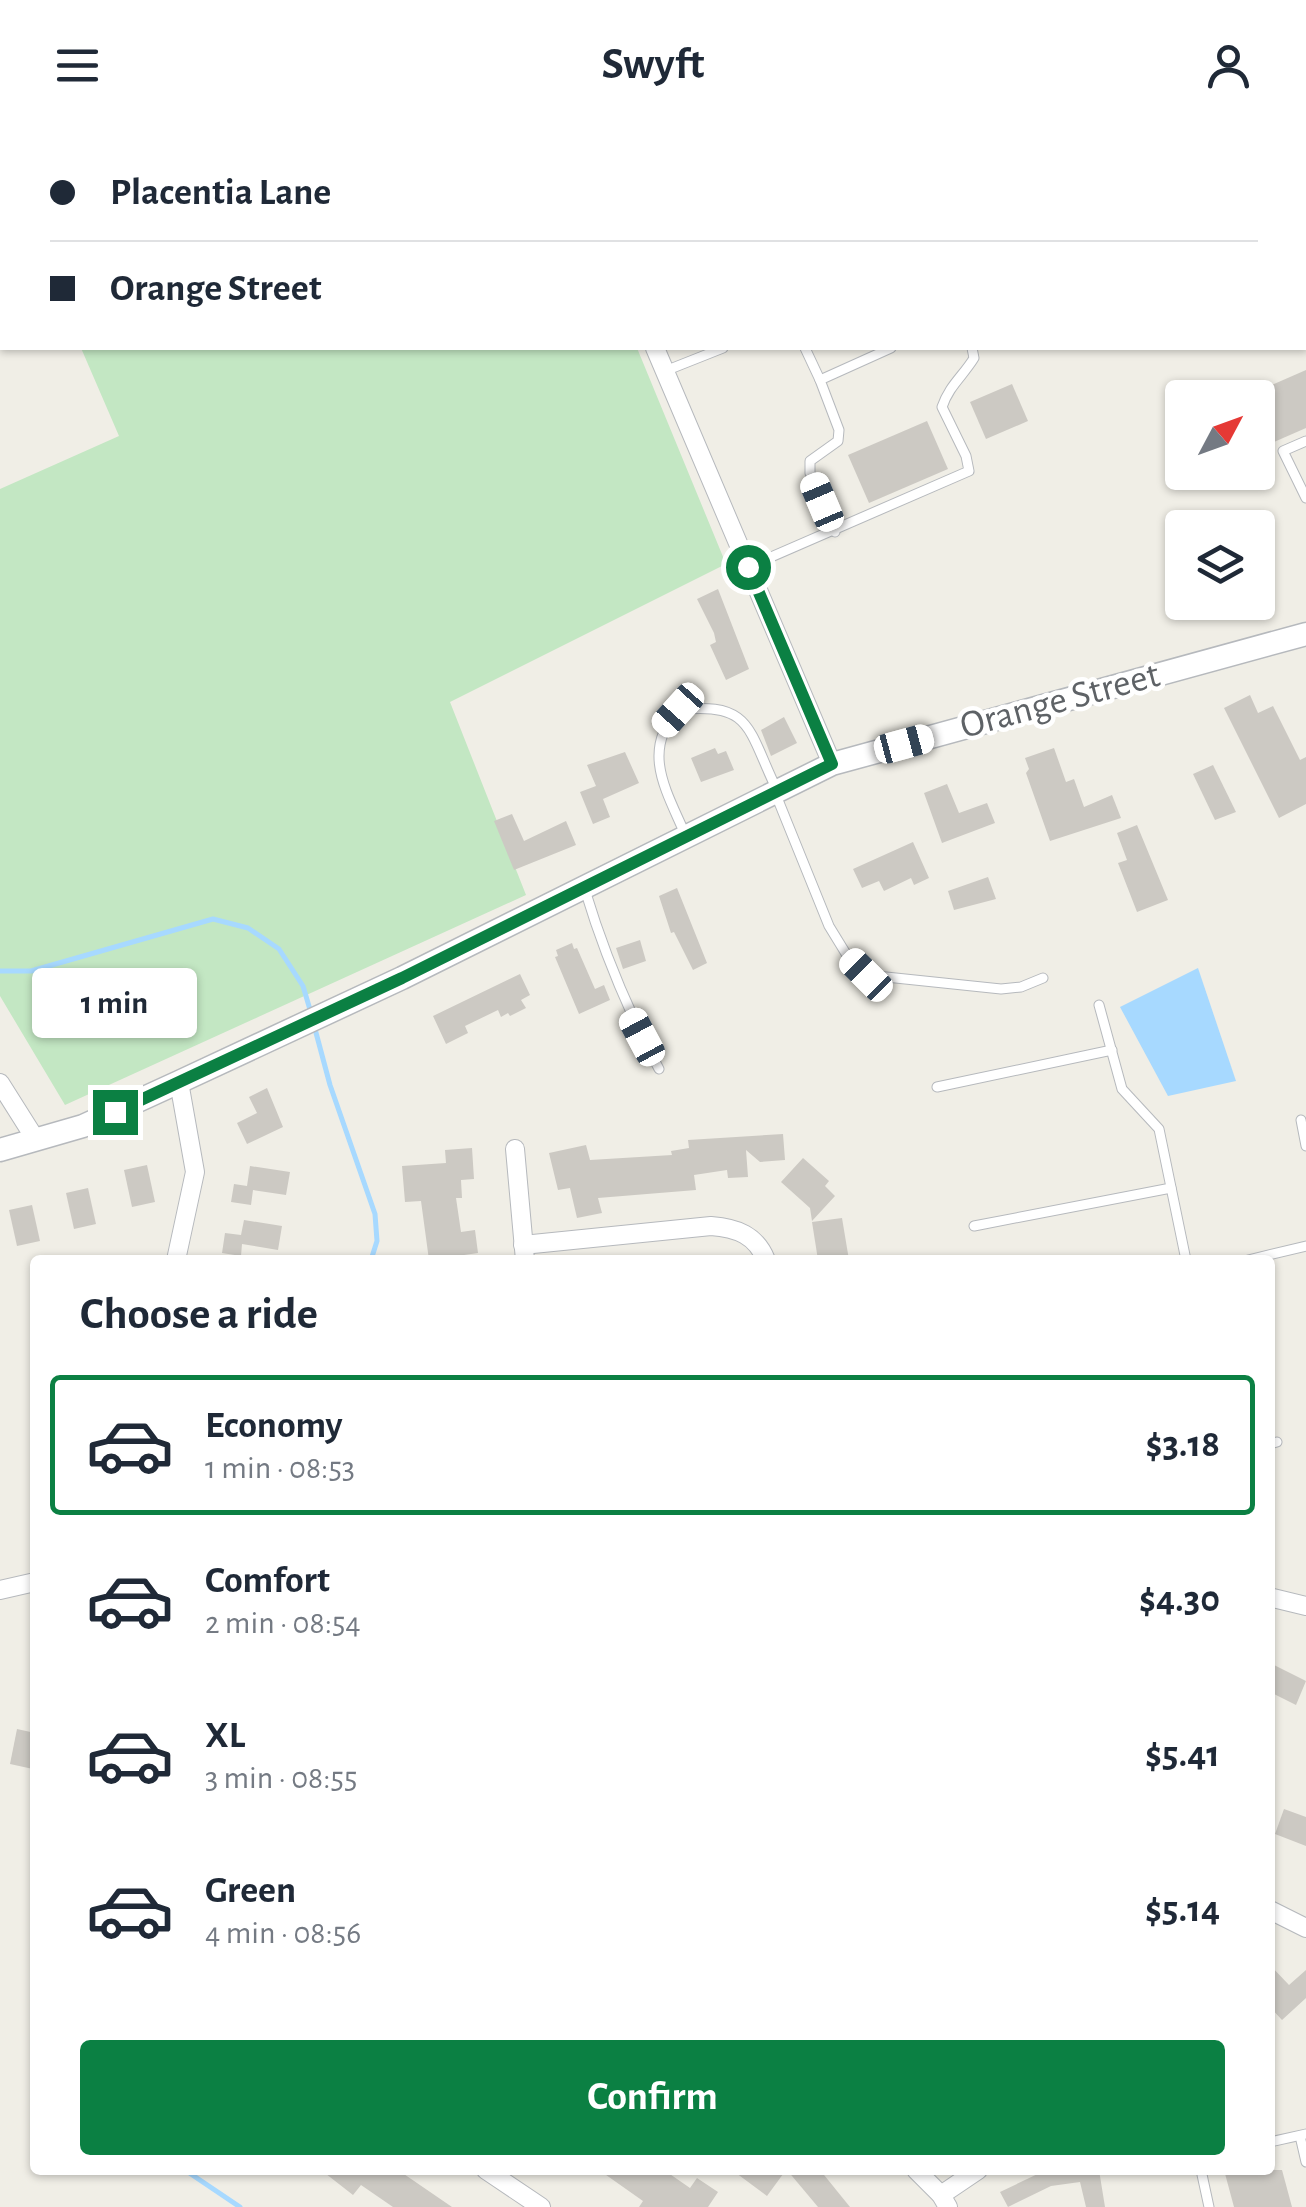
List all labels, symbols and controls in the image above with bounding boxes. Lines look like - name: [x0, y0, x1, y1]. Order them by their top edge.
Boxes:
- icon: menu: [50, 38, 105, 93]
- icon: person: [1201, 38, 1256, 93]
- text: Swyft: [601, 42, 705, 87]
- text: Placentia Lane: [110, 174, 331, 212]
- text: Orange Street: [110, 270, 322, 308]
- north arrow: [1165, 380, 1275, 490]
- map controls: [1165, 380, 1275, 620]
- car: [796, 469, 848, 535]
- button: layers: [1165, 510, 1275, 620]
- route start: [726, 545, 771, 590]
- street label: Orange Street: [956, 656, 1164, 746]
- car: [647, 678, 709, 742]
- car: [871, 722, 937, 766]
- car: [834, 943, 898, 1007]
- callout: 1 min: [32, 967, 198, 1037]
- text: 1 min: [81, 987, 148, 1019]
- car: [615, 1003, 669, 1071]
- route end: [93, 1090, 138, 1135]
- text: Choose a ride: [80, 1292, 318, 1337]
- icon: car: [85, 1400, 175, 1490]
- text: Economy: [205, 1407, 343, 1445]
- text: $3.18: [1145, 1426, 1220, 1464]
- text: 1 min · 08:53: [205, 1452, 355, 1484]
- icon: car: [85, 1555, 175, 1645]
- text: Comfort: [205, 1562, 330, 1600]
- text: $4.30: [1139, 1581, 1220, 1619]
- text: 2 min · 08:54: [205, 1607, 361, 1639]
- icon: car: [85, 1710, 175, 1800]
- text: XL: [205, 1717, 245, 1755]
- text: $5.41: [1145, 1736, 1220, 1774]
- text: 3 min · 08:55: [205, 1762, 357, 1794]
- icon: car: [85, 1865, 175, 1955]
- text: Green: [205, 1872, 296, 1910]
- text: $5.14: [1145, 1891, 1220, 1929]
- text: 4 min · 08:56: [205, 1917, 361, 1949]
- button: Confirm: [80, 2040, 1225, 2155]

